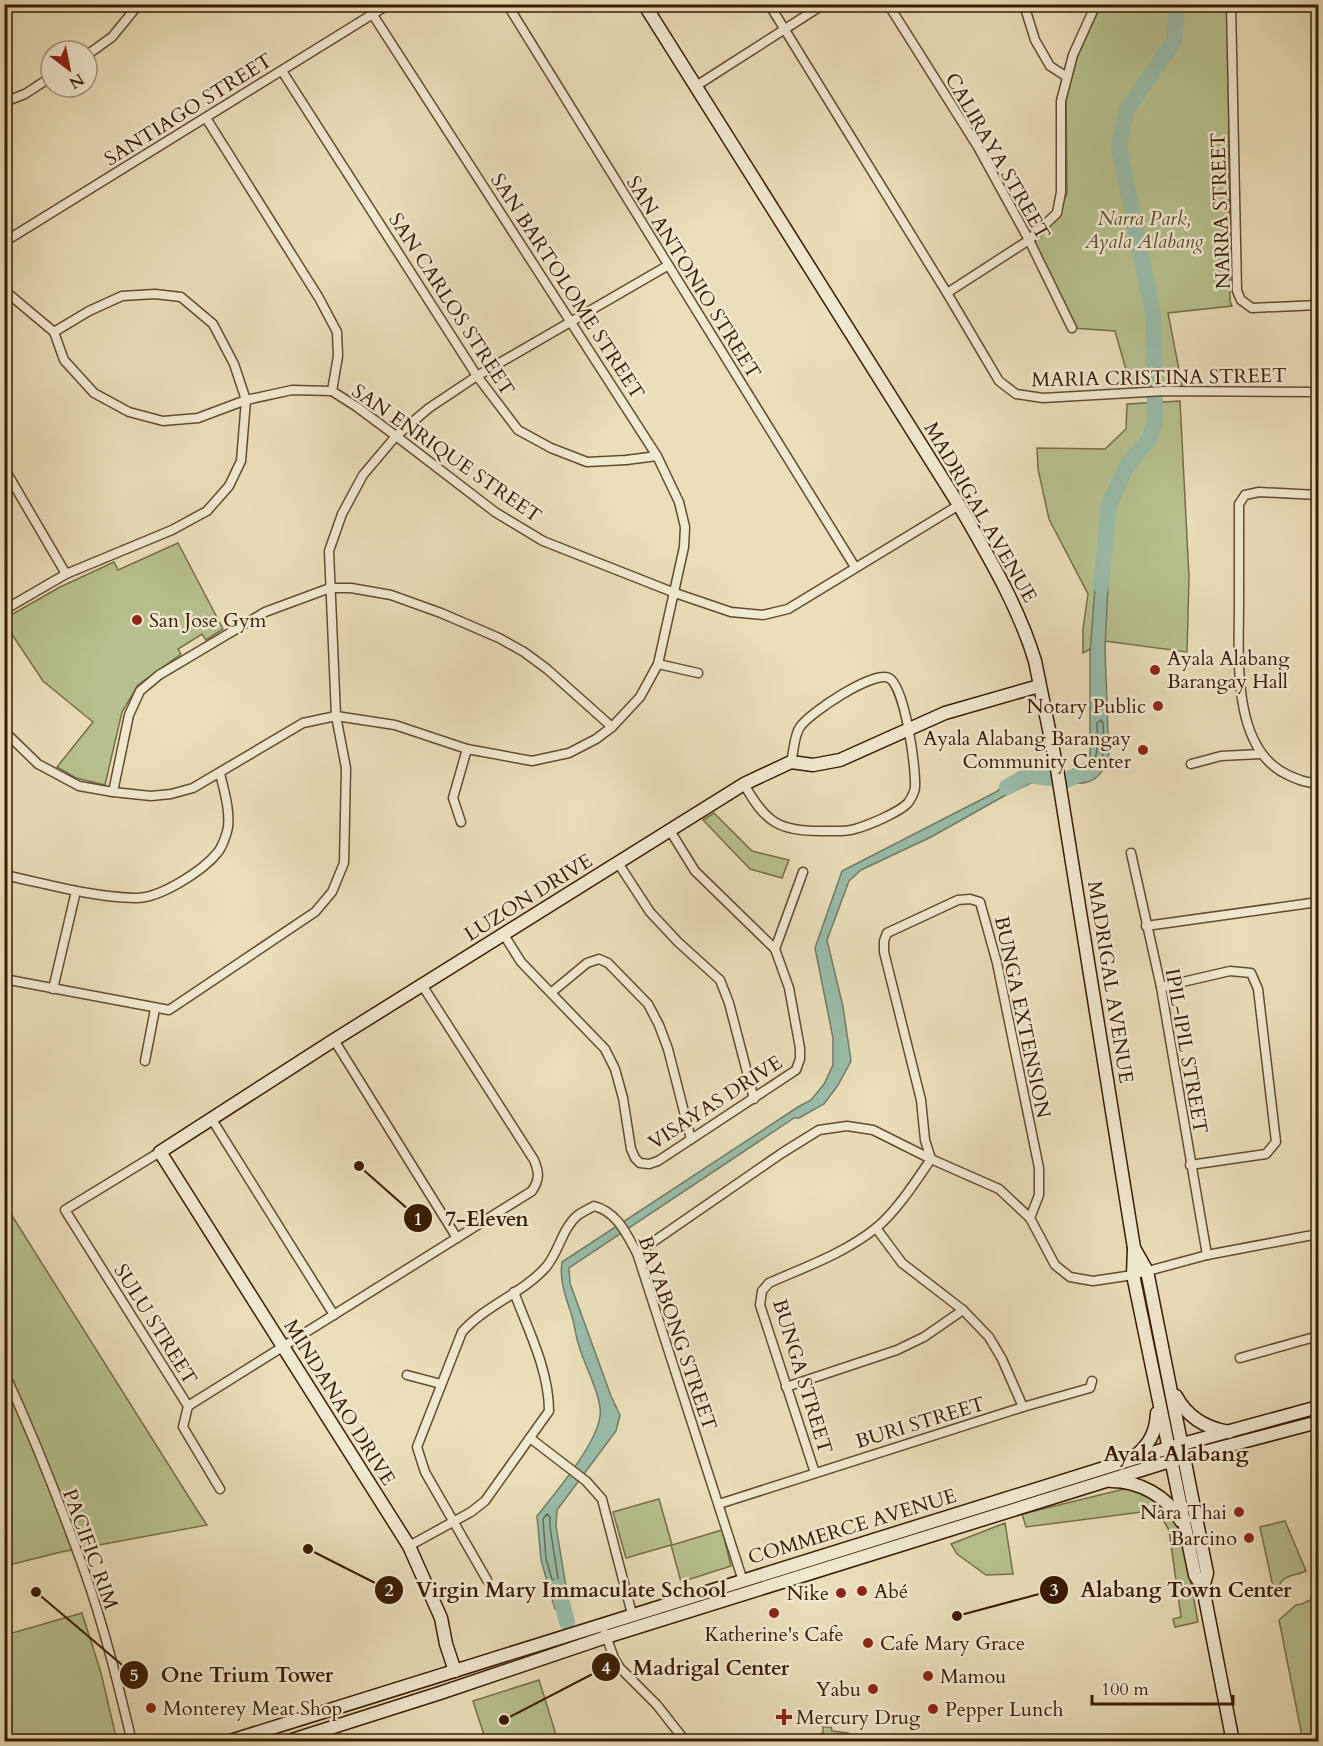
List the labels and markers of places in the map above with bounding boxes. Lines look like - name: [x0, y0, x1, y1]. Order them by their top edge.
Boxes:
- place label: San Jose Gym: [149, 607, 267, 634]
- marker: San Jose Gym: [130, 613, 144, 627]
- place label: Ayala Alabang Barangay Hall: [1167, 645, 1290, 695]
- marker: Ayala Alabang Barangay Hall: [1148, 663, 1162, 677]
- place label: Notary Public: [1027, 693, 1146, 720]
- marker: Notary Public: [1151, 699, 1165, 713]
- place label: Ayala Alabang Barangay Community Center: [923, 725, 1132, 775]
- marker: Ayala Alabang Barangay Community Center: [1136, 743, 1150, 757]
- callout: 7-Eleven: [403, 1199, 540, 1238]
- place label: Nara Thai: [1140, 1499, 1227, 1526]
- marker: Nara Thai: [1232, 1505, 1246, 1519]
- place label: Barcino: [1171, 1525, 1237, 1552]
- marker: Barcino: [1242, 1531, 1256, 1545]
- callout: Virgin Mary Immaculate School: [374, 1570, 738, 1609]
- callout: Alabang Town Center: [1039, 1571, 1304, 1610]
- place label: Abé: [874, 1578, 908, 1605]
- place label: Nike: [787, 1580, 829, 1607]
- marker: Abé: [855, 1584, 869, 1598]
- marker: Nike: [834, 1586, 848, 1600]
- marker: Katherine's Cafe: [767, 1606, 781, 1620]
- place label: Katherine's Cafe: [705, 1621, 843, 1648]
- place label: Cafe Mary Grace: [880, 1630, 1025, 1657]
- marker: Cafe Mary Grace: [861, 1636, 875, 1650]
- callout: Madrigal Center: [591, 1648, 801, 1687]
- callout: One Trium Tower: [119, 1655, 345, 1694]
- place label: Mamou: [940, 1663, 1006, 1690]
- marker: Mamou: [921, 1669, 935, 1683]
- place label: Yabu: [816, 1676, 861, 1703]
- marker: Yabu: [866, 1682, 880, 1696]
- place label: Monterey Meat Shop: [163, 1695, 342, 1722]
- place label: Pepper Lunch: [945, 1696, 1064, 1723]
- marker: Monterey Meat Shop: [144, 1701, 158, 1715]
- marker: Pepper Lunch: [926, 1702, 940, 1716]
- place label: Mercury Drug: [796, 1704, 921, 1731]
- marker: Mercury Drug: [777, 1710, 791, 1724]

